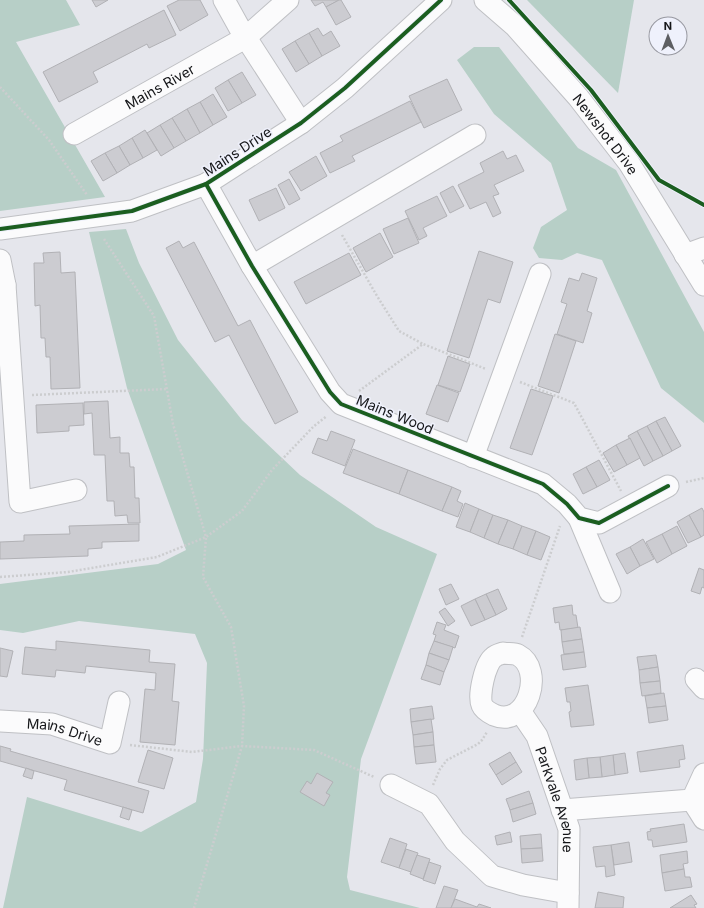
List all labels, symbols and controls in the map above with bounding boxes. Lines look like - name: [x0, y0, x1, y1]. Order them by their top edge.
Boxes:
- north arrow: [648, 16, 688, 56]
- text: N: [664, 19, 672, 33]
- street label: Mains River: [122, 60, 197, 112]
- street label: Newshot Drive: [570, 90, 642, 177]
- street label: Mains Drive: [200, 123, 274, 179]
- street label: Mains Wood: [354, 391, 436, 437]
- street label: Mains Drive: [26, 714, 105, 749]
- street label: Parkvale Avenue: [533, 744, 578, 853]

